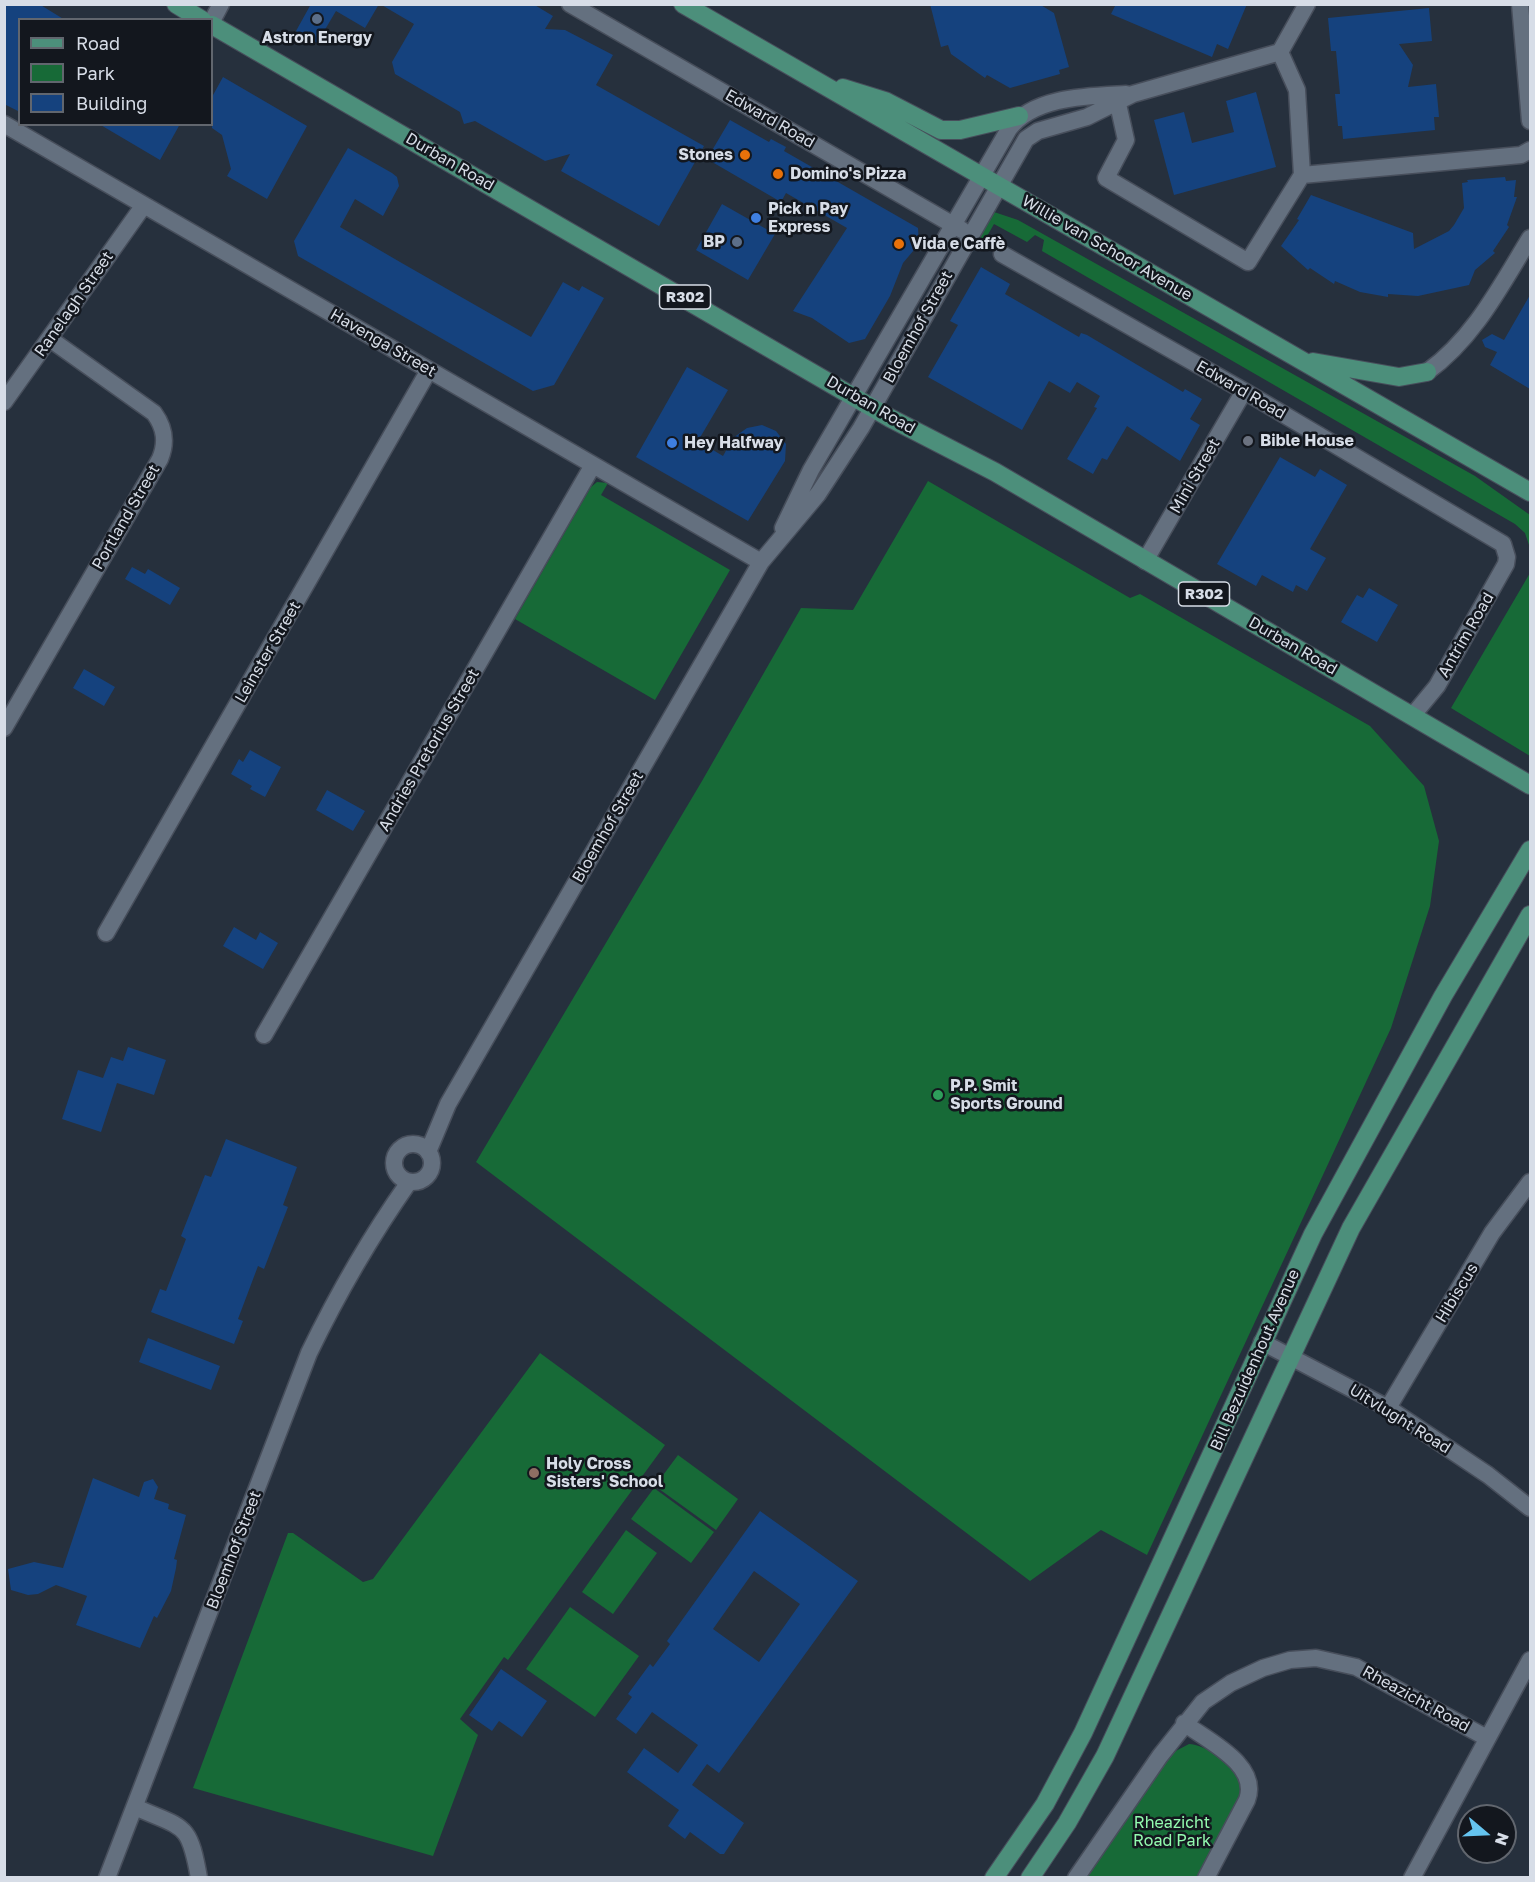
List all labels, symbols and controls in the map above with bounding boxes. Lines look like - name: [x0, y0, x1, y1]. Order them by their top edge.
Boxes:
- marker: Astron Energy: [310, 12, 324, 26]
- legend: [18, 18, 213, 126]
- place label: Astron Energy: [262, 28, 372, 48]
- text: Road: [76, 32, 120, 54]
- text: Park: [76, 62, 115, 84]
- street label: Edward Road: [722, 86, 818, 152]
- text: Building: [76, 92, 147, 114]
- street label: Durban Road: [402, 129, 498, 195]
- place label: Stones: [678, 145, 733, 165]
- marker: Stones: [738, 148, 752, 162]
- place label: Domino's Pizza: [790, 164, 906, 184]
- marker: Domino's Pizza: [771, 167, 785, 181]
- street label: Willie van Schoor Avenue: [1018, 191, 1196, 305]
- place label: Pick n Pay Express: [768, 199, 848, 237]
- marker: Pick n Pay Express: [749, 211, 763, 225]
- place label: BP: [703, 232, 725, 252]
- place label: Vida e Caffè: [911, 234, 1005, 254]
- marker: BP: [730, 235, 744, 249]
- marker: Vida e Caffè: [892, 237, 906, 251]
- street label: Ranelagh Street: [31, 248, 117, 360]
- street label: Bloemhof Street: [879, 268, 957, 386]
- road number: R302: [660, 285, 710, 309]
- street label: Havenga Street: [327, 305, 439, 381]
- street label: Edward Road: [1193, 357, 1289, 423]
- street label: Durban Road: [823, 372, 919, 438]
- place label: Bible House: [1260, 431, 1354, 451]
- place label: Hey Halfway: [684, 433, 783, 453]
- marker: Bible House: [1241, 434, 1255, 448]
- street label: Mini Street: [1166, 435, 1224, 517]
- marker: Hey Halfway: [665, 436, 679, 450]
- street label: Portland Street: [88, 461, 164, 573]
- road number: R302: [1178, 582, 1230, 606]
- street label: Antrim Road: [1434, 589, 1498, 681]
- street label: Leinster Street: [231, 598, 305, 706]
- street label: Durban Road: [1245, 613, 1341, 679]
- street label: Andries Pretorius Street: [375, 665, 483, 835]
- street label: Bloemhof Street: [568, 768, 648, 886]
- place label: P.P. Smit Sports Ground: [950, 1076, 1062, 1114]
- marker: P.P. Smit Sports Ground: [931, 1088, 945, 1102]
- street label: Hibiscus: [1432, 1260, 1482, 1326]
- street label: Bill Bezuidenhout Avenue: [1206, 1266, 1304, 1454]
- street label: Uitvlught Road: [1346, 1380, 1454, 1458]
- place label: Holy Cross Sisters' School: [546, 1454, 663, 1492]
- marker: Holy Cross Sisters' School: [527, 1466, 541, 1480]
- street label: Bloemhof Street: [203, 1488, 265, 1612]
- street label: Rheazicht Road: [1359, 1662, 1473, 1736]
- north arrow: [1457, 1804, 1517, 1864]
- park label: Rheazicht Road Park: [1133, 1813, 1211, 1851]
- text: N: [1491, 1830, 1514, 1848]

